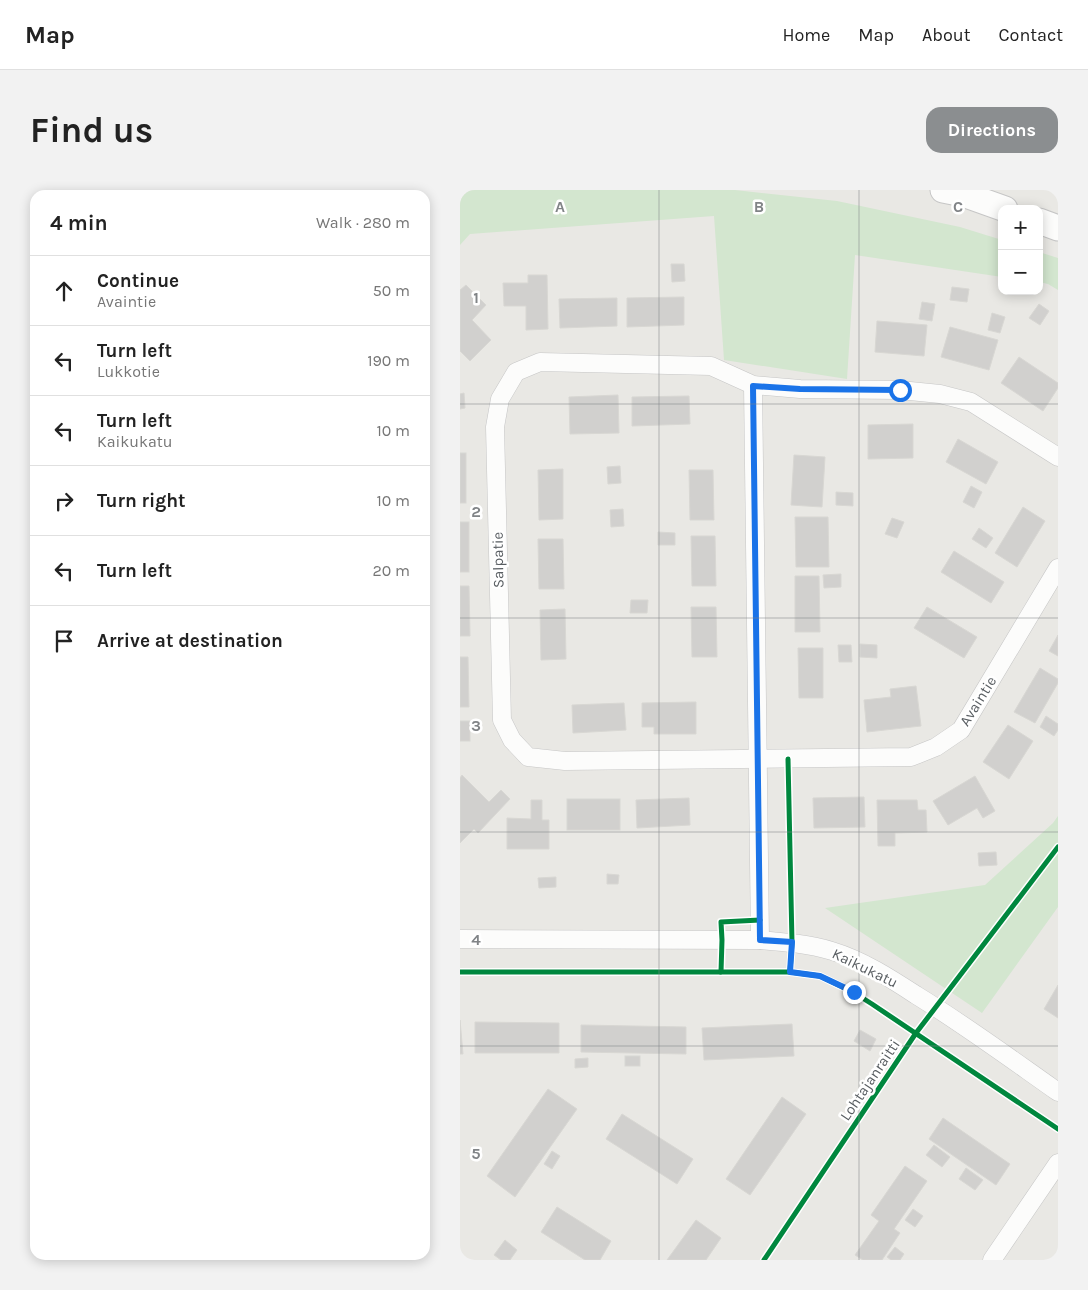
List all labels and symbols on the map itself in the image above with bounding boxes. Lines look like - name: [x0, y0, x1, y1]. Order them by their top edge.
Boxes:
- text: A: [555, 197, 565, 216]
- text: B: [754, 197, 764, 216]
- text: C: [953, 197, 963, 216]
- text: 1: [473, 288, 479, 307]
- route start: [889, 379, 912, 402]
- text: 2: [471, 502, 481, 521]
- street label: Salpatie: [489, 532, 507, 588]
- street label: Avaintie: [956, 673, 1000, 729]
- text: 3: [471, 716, 481, 735]
- text: 4: [471, 930, 481, 949]
- street label: Kaikukatu: [829, 944, 901, 992]
- route end: [843, 981, 866, 1004]
- street label: Lohtajanraitti: [836, 1036, 904, 1124]
- text: 5: [471, 1144, 481, 1163]

